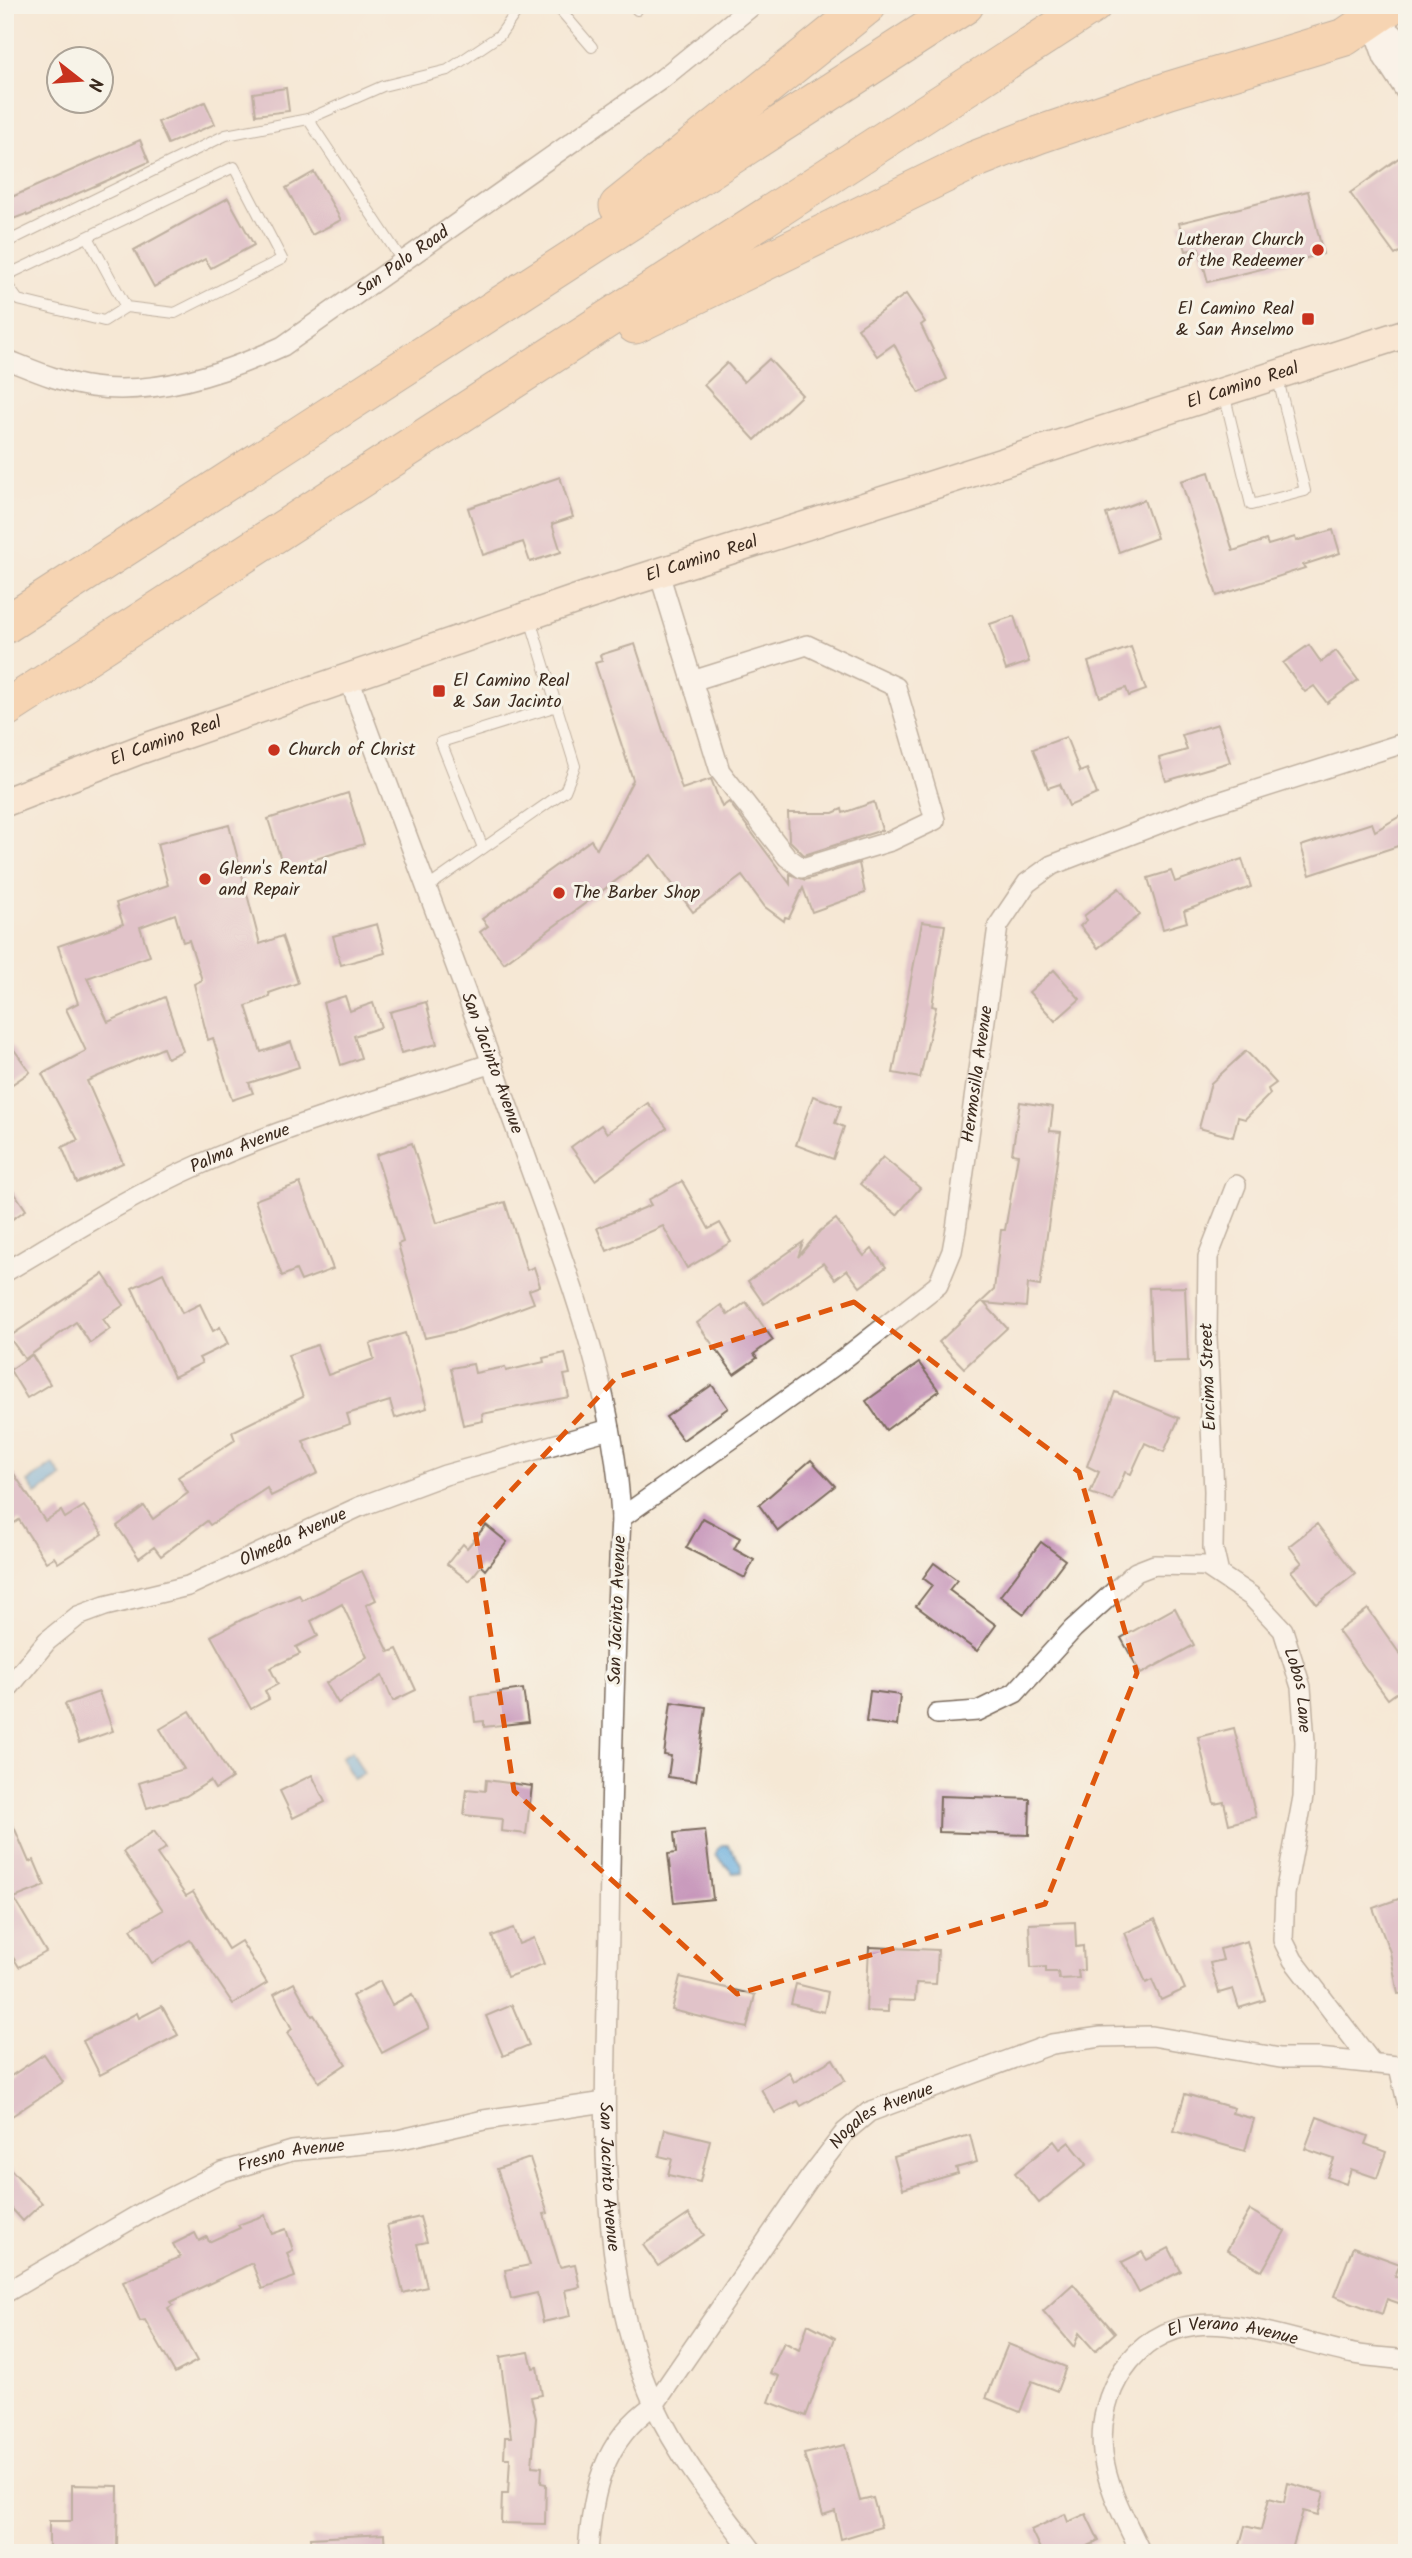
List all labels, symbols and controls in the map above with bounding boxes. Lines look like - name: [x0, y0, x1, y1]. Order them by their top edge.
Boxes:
- north arrow: [46, 46, 116, 116]
- text: N: [78, 74, 110, 95]
- street label: San Palo Road: [350, 218, 456, 305]
- place label: Lutheran Church of the Redeemer: [1177, 226, 1305, 276]
- marker: Lutheran Church of the Redeemer: [1310, 242, 1326, 258]
- place label: El Camino Real & San Anselmo: [1176, 295, 1295, 345]
- marker: El Camino Real & San Anselmo: [1300, 311, 1316, 327]
- street label: El Camino Real: [1183, 354, 1303, 417]
- street label: El Camino Real: [642, 527, 762, 591]
- place label: El Camino Real & San Jacinto: [453, 667, 570, 717]
- marker: El Camino Real & San Jacinto: [431, 683, 447, 699]
- street label: El Camino Real: [106, 708, 226, 774]
- place label: Church of Christ: [288, 736, 416, 765]
- marker: Church of Christ: [266, 742, 282, 758]
- place label: Glenn's Rental and Repair: [219, 855, 328, 905]
- marker: Glenn's Rental and Repair: [197, 871, 213, 887]
- place label: The Barber Shop: [573, 879, 701, 908]
- marker: The Barber Shop: [551, 885, 567, 901]
- street label: San Jacinto Avenue: [453, 988, 531, 1138]
- street label: Hermosilla Avenue: [954, 1004, 1001, 1145]
- street label: Palma Avenue: [185, 1115, 294, 1182]
- street label: Encima Street: [1193, 1321, 1225, 1432]
- street label: Olmeda Avenue: [235, 1500, 352, 1575]
- street label: San Jacinto Avenue: [601, 1535, 635, 1685]
- street label: Lobos Lane: [1275, 1644, 1319, 1734]
- street label: Nogales Avenue: [822, 2075, 938, 2156]
- street label: San Jacinto Avenue: [591, 2102, 628, 2253]
- street label: Fresno Avenue: [234, 2131, 346, 2181]
- street label: El Verano Avenue: [1163, 2310, 1301, 2354]

